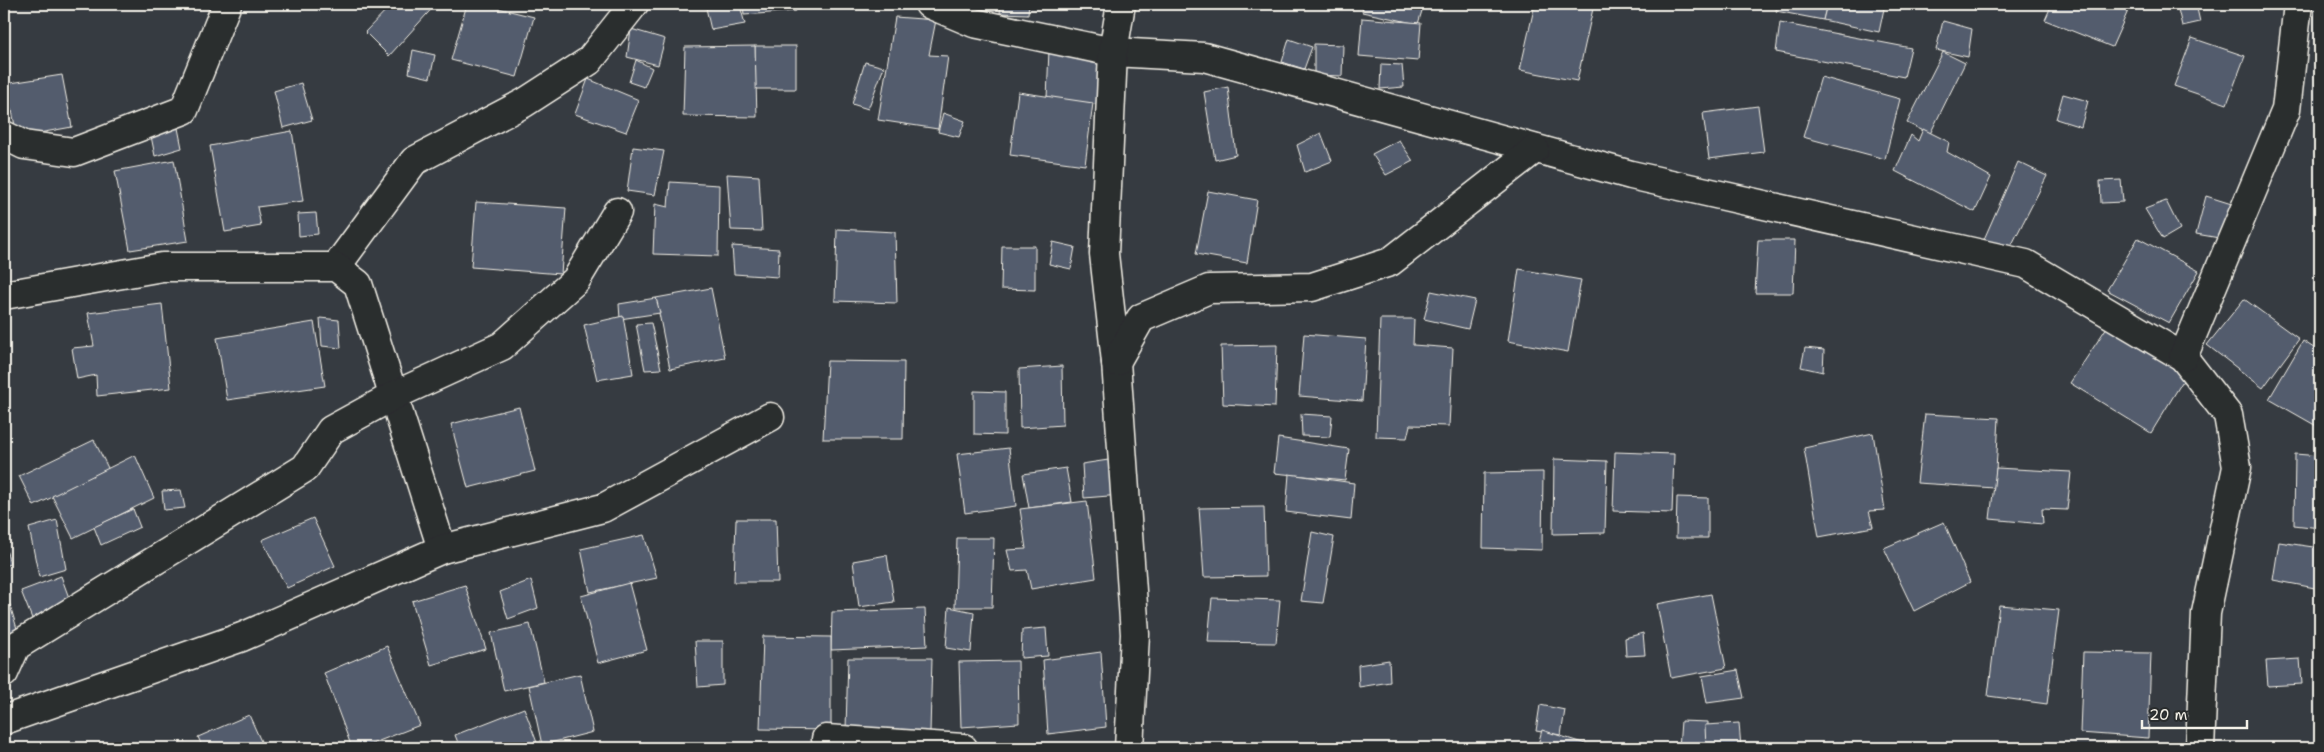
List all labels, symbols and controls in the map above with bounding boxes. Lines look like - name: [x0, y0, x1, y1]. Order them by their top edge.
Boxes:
- scale bar: [2142, 697, 2246, 729]
- text: 20 m: [2149, 705, 2188, 725]

